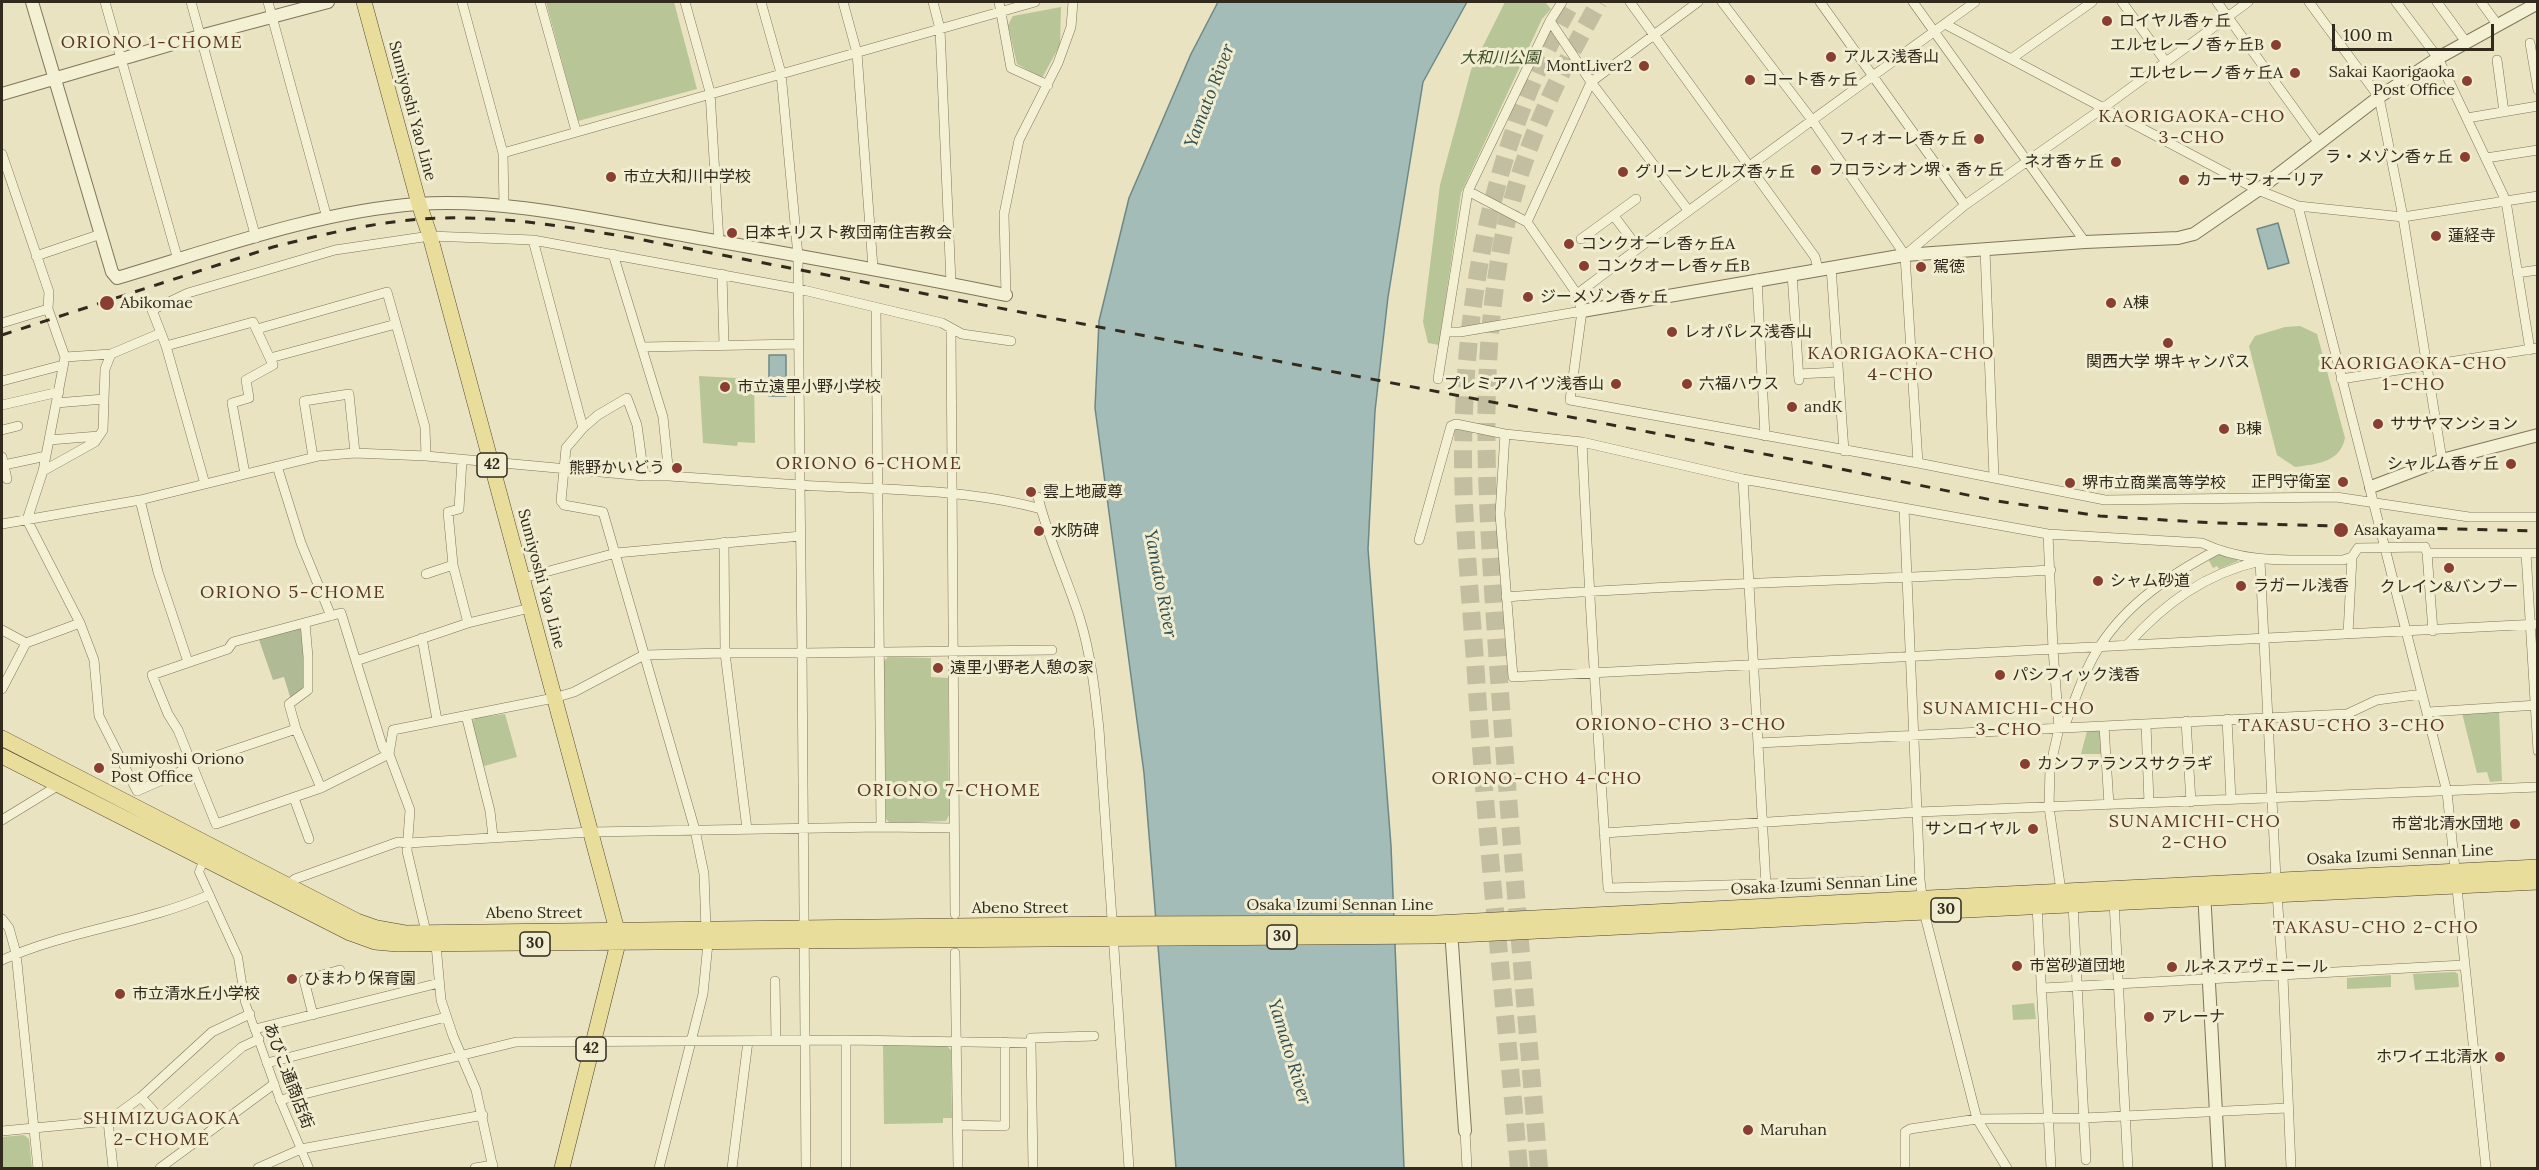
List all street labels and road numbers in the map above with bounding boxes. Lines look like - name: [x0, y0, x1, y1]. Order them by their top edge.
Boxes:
- street label: Sumiyoshi Yao Line: [384, 39, 440, 183]
- road number: 42: [477, 453, 507, 477]
- street label: Sumiyoshi Yao Line: [513, 507, 569, 651]
- street label: Osaka Izumi Sennan Line: [2306, 841, 2494, 869]
- street label: Osaka Izumi Sennan Line: [1730, 871, 1918, 899]
- street label: Osaka Izumi Sennan Line: [1247, 895, 1433, 915]
- street label: Abeno Street: [972, 898, 1068, 918]
- road number: 30: [1931, 898, 1961, 922]
- street label: Abeno Street: [486, 903, 582, 923]
- road number: 30: [1267, 925, 1297, 949]
- road number: 30: [520, 932, 550, 956]
- street label: あびこ通商店街: [259, 1020, 317, 1132]
- road number: 42: [576, 1037, 606, 1061]

